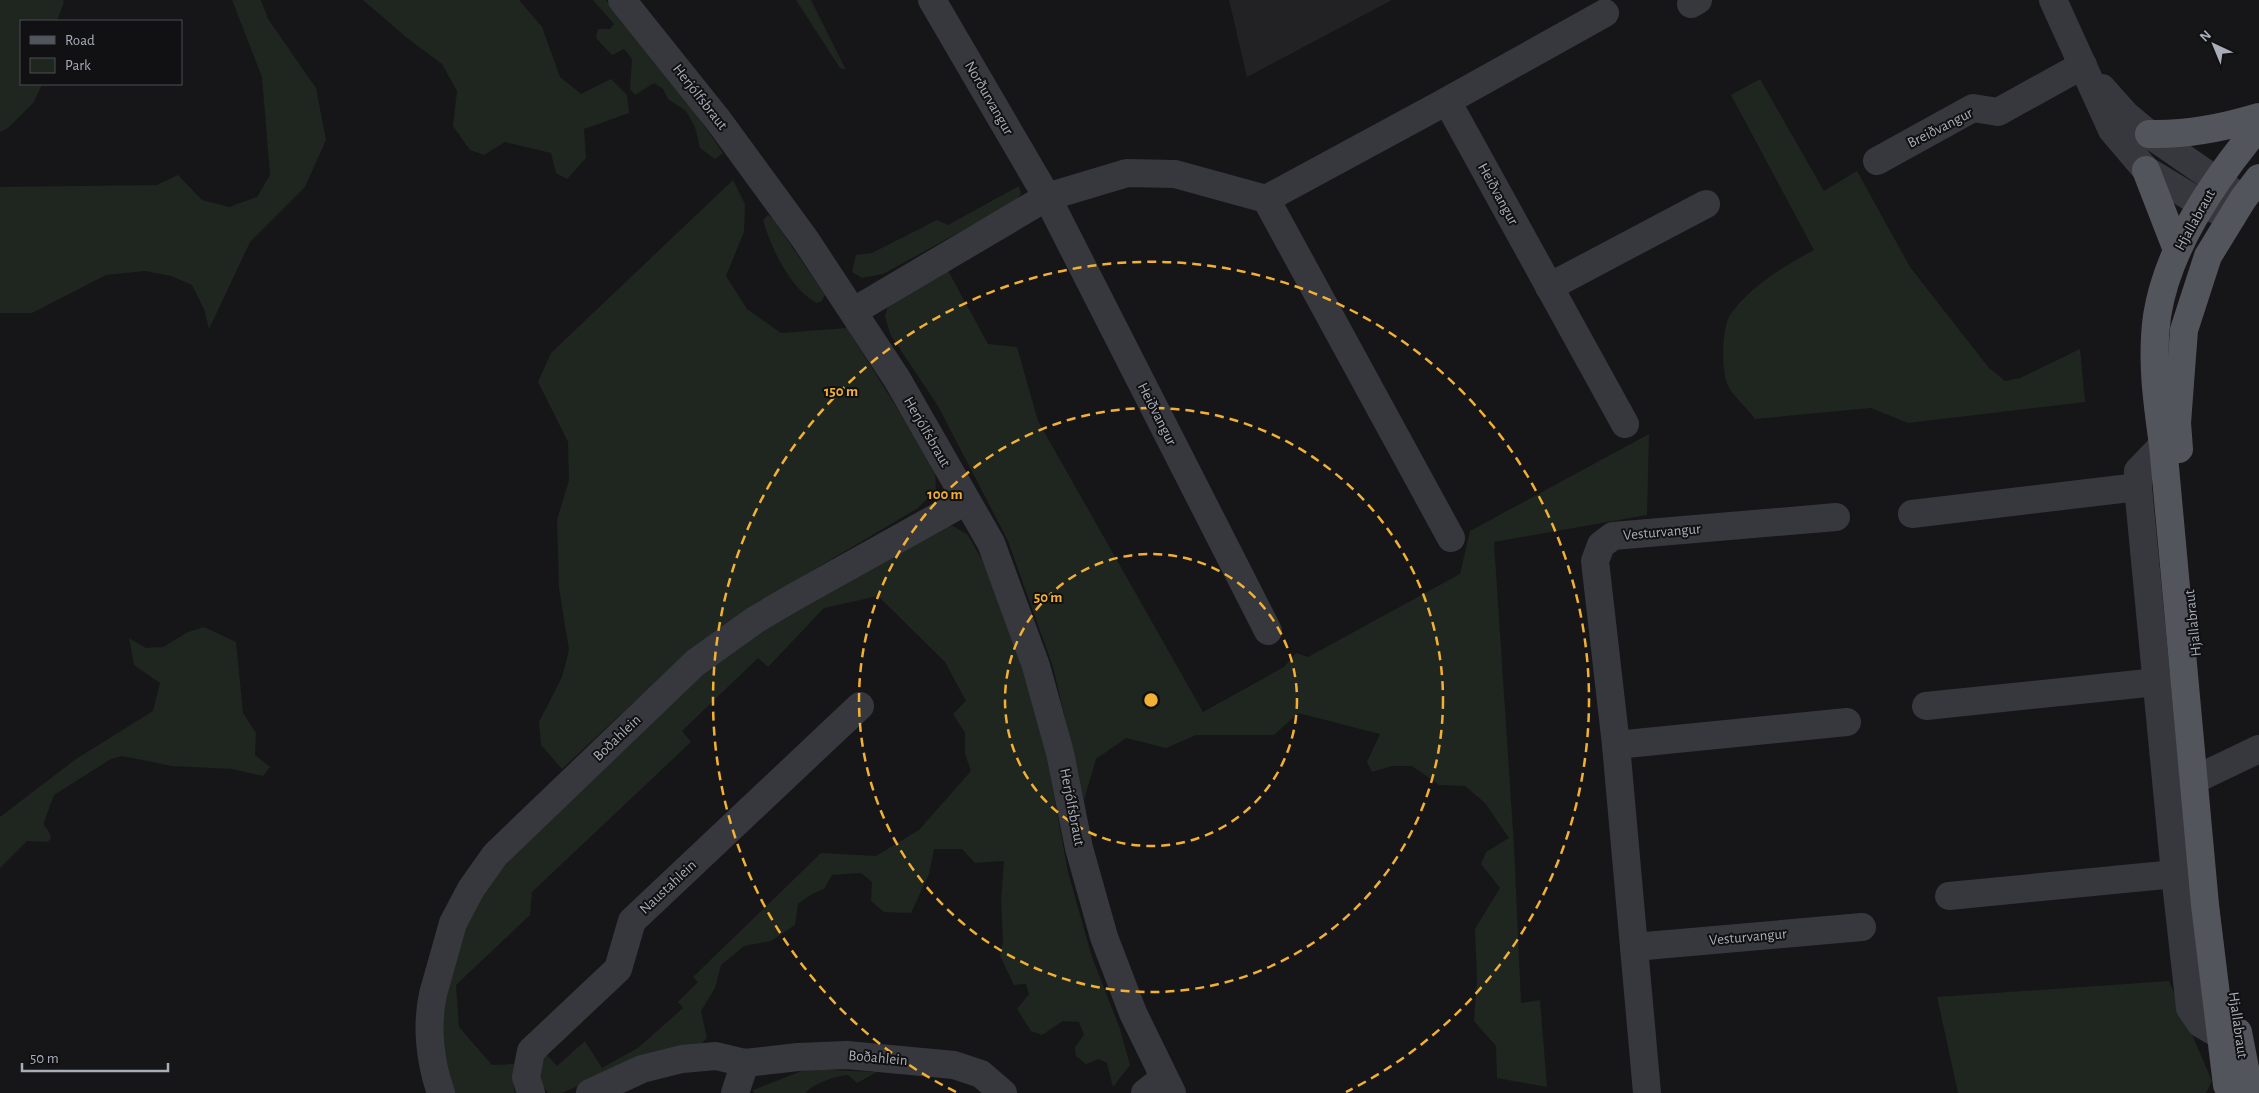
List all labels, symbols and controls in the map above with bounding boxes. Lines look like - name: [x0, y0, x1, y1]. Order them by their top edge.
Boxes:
- legend: [20, 20, 182, 85]
- north arrow: [2189, 20, 2239, 70]
- text: N: [2197, 28, 2214, 45]
- text: Road: [65, 33, 95, 48]
- text: Park: [65, 58, 91, 73]
- street label: Norðurvangur: [962, 59, 1016, 137]
- street label: Herjólfsbraut: [670, 61, 730, 133]
- street label: Breiðvangur: [1905, 105, 1975, 151]
- street label: Heiðvangur: [1475, 161, 1521, 228]
- street label: Hjallabraut: [2172, 187, 2218, 253]
- street label: Heiðvangur: [1135, 380, 1179, 448]
- text: 150 m: [824, 384, 858, 399]
- street label: Herjólfsbraut: [901, 394, 953, 470]
- text: 100 m: [927, 487, 963, 502]
- street label: Vesturvangur: [1623, 521, 1702, 543]
- street label: Hjallabraut: [2182, 589, 2204, 657]
- text: 50 m: [1034, 590, 1062, 605]
- centre of rings: [1142, 691, 1160, 709]
- street label: Boðahlein: [590, 712, 644, 764]
- street label: Herjólfsbraut: [1057, 767, 1087, 847]
- street label: Naustahlein: [637, 857, 699, 917]
- street label: Vesturvangur: [1709, 926, 1788, 948]
- street label: Hjallabraut: [2226, 991, 2250, 1059]
- scale bar: [22, 1040, 169, 1072]
- street label: Boðahlein: [848, 1048, 908, 1068]
- text: 50 m: [30, 1051, 59, 1066]

